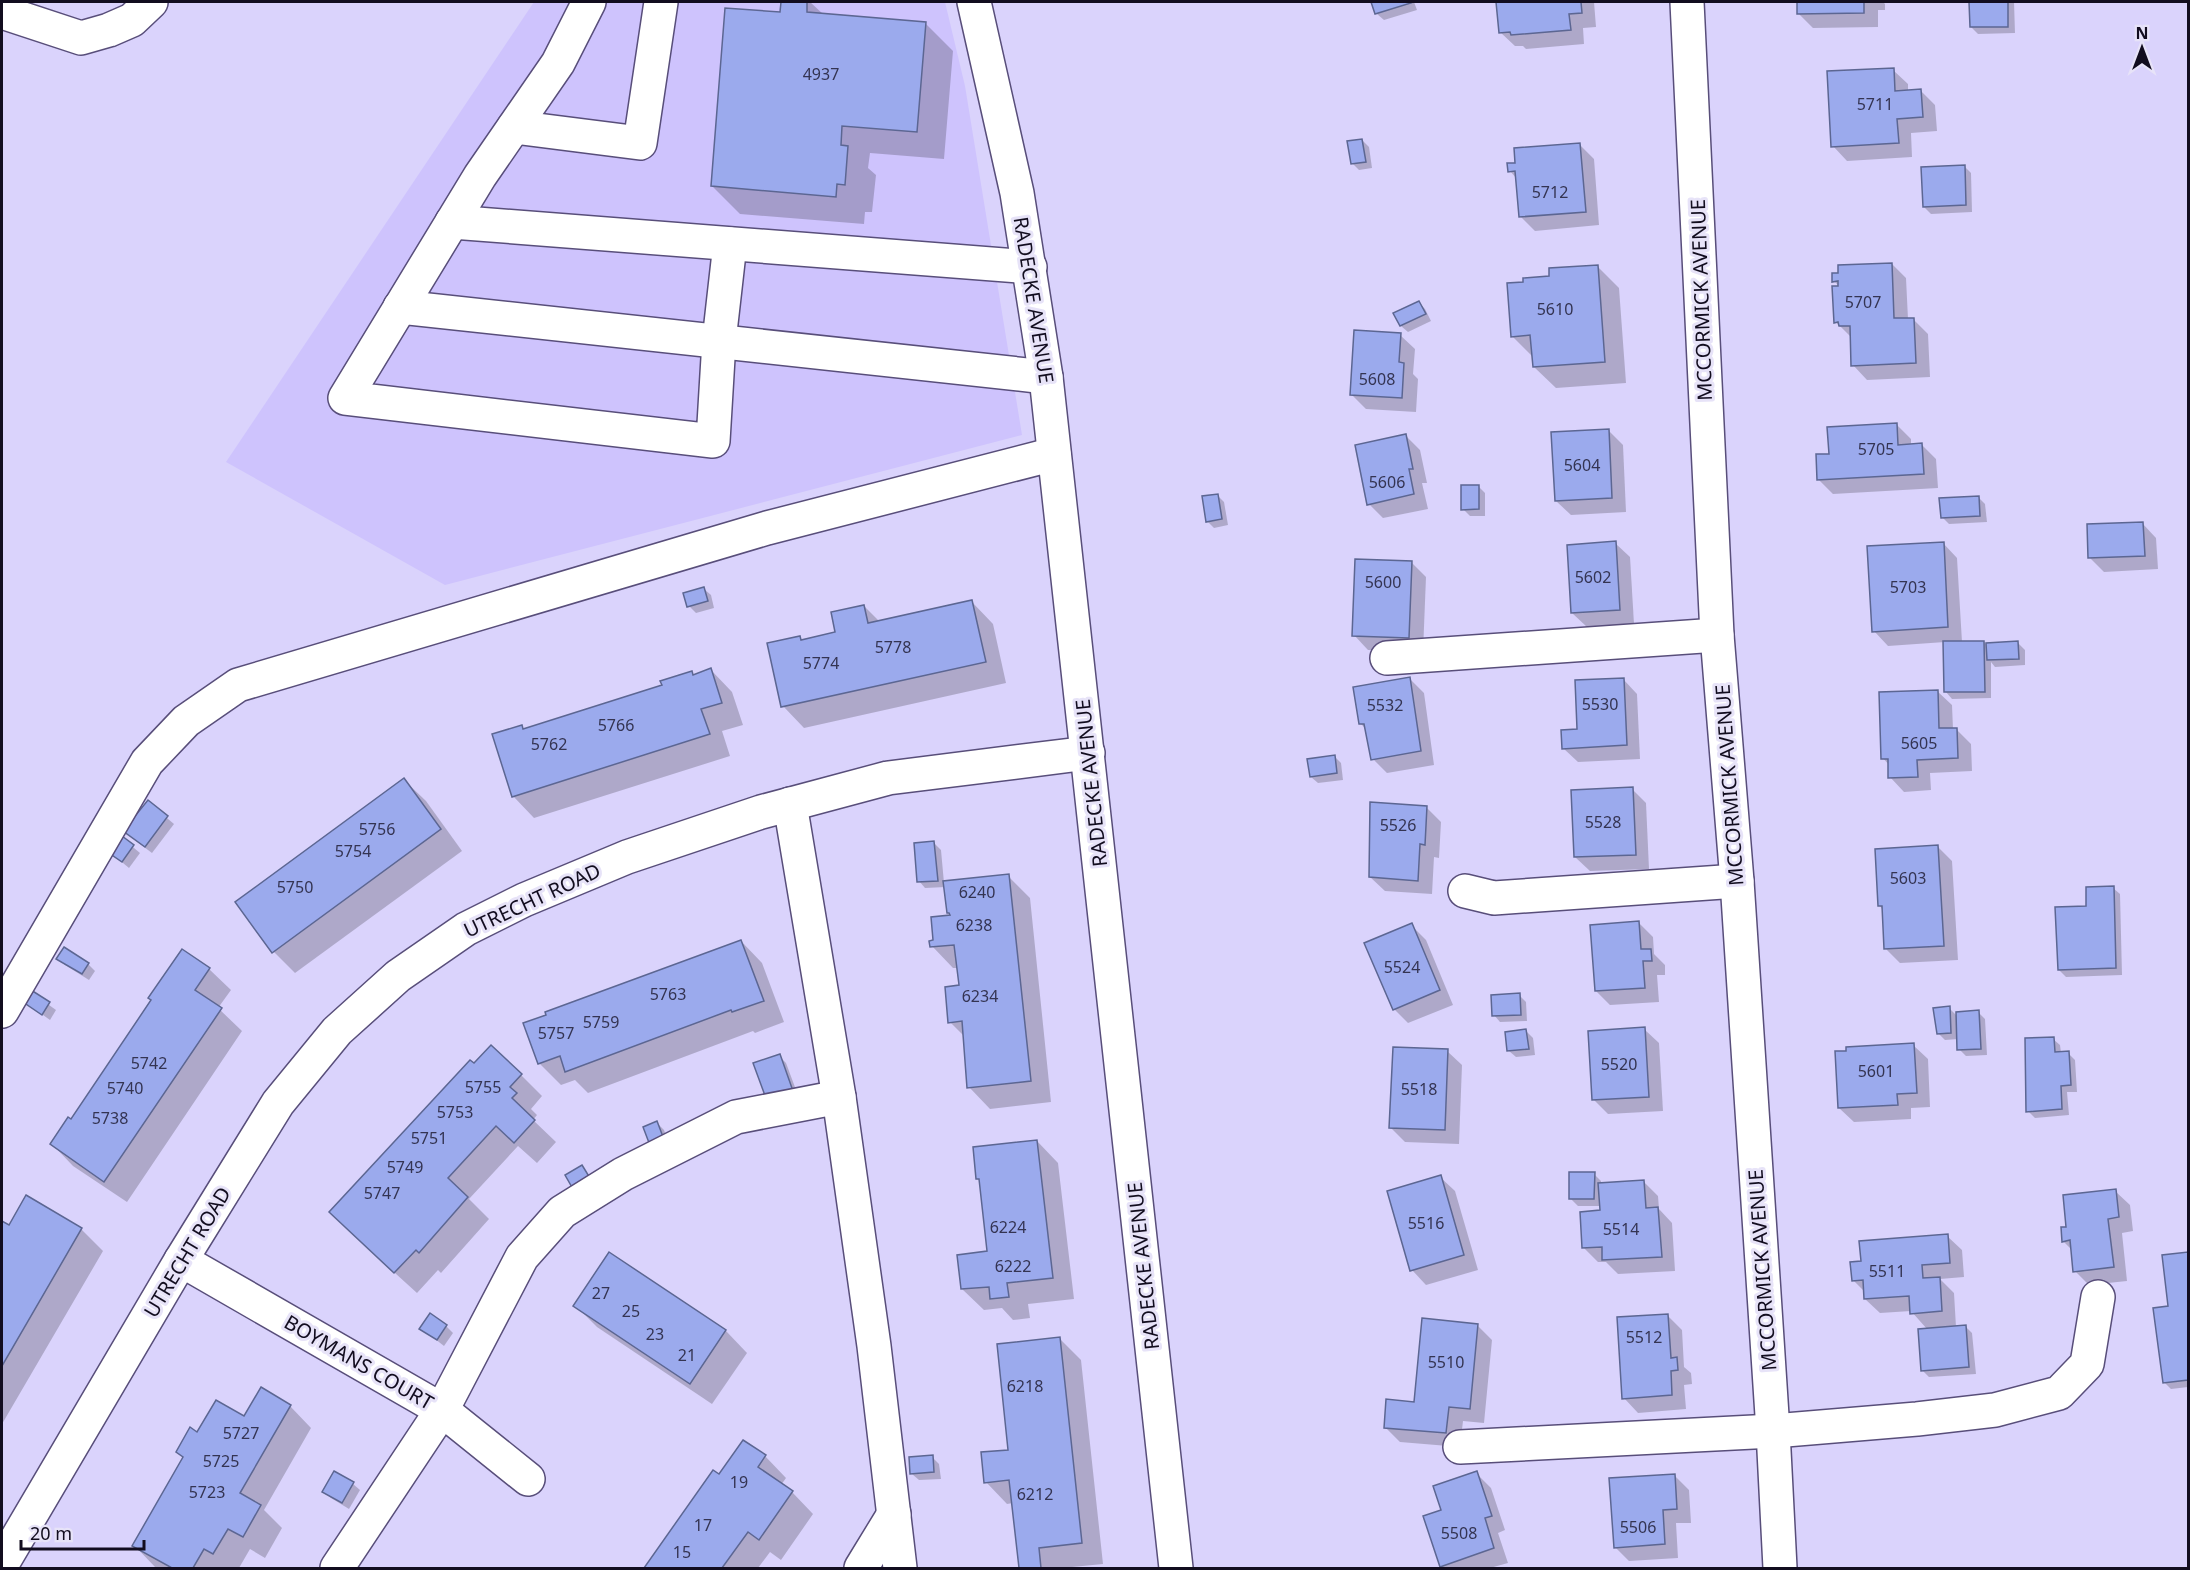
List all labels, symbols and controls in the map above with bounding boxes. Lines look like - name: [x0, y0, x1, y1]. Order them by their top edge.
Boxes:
- north arrow: [2112, 18, 2172, 78]
- text: N: [2135, 22, 2149, 44]
- house number: 4937: [803, 63, 839, 85]
- house number: 5711: [1857, 93, 1893, 115]
- house number: 5712: [1532, 181, 1568, 203]
- street label: MCCORMICK AVENUE: [1684, 199, 1718, 401]
- street label: RADECKE AVENUE: [1008, 215, 1060, 385]
- house number: 5707: [1845, 291, 1881, 313]
- house number: 5610: [1537, 298, 1573, 320]
- house number: 5608: [1359, 368, 1395, 390]
- house number: 5705: [1858, 438, 1894, 460]
- house number: 5604: [1564, 454, 1600, 476]
- house number: 5606: [1369, 471, 1405, 493]
- house number: 5602: [1575, 566, 1611, 588]
- house number: 5600: [1365, 571, 1401, 593]
- house number: 5703: [1890, 576, 1926, 598]
- house number: 5778: [875, 636, 911, 658]
- house number: 5774: [803, 652, 839, 674]
- street label: MCCORMICK AVENUE: [1708, 683, 1750, 887]
- house number: 5530: [1582, 693, 1618, 715]
- house number: 5532: [1367, 694, 1403, 716]
- street label: RADECKE AVENUE: [1069, 698, 1113, 868]
- house number: 5766: [598, 714, 634, 736]
- house number: 5605: [1901, 732, 1937, 754]
- house number: 5762: [531, 733, 567, 755]
- house number: 5528: [1585, 811, 1621, 833]
- house number: 5526: [1380, 814, 1416, 836]
- house number: 5756: [359, 818, 395, 840]
- house number: 5754: [335, 840, 371, 862]
- street label: UTRECHT ROAD: [459, 856, 605, 944]
- house number: 5603: [1890, 867, 1926, 889]
- house number: 5750: [277, 876, 313, 898]
- house number: 6240: [959, 881, 995, 903]
- house number: 6238: [956, 914, 992, 936]
- house number: 5524: [1384, 956, 1420, 978]
- house number: 5763: [650, 983, 686, 1005]
- house number: 6234: [962, 985, 998, 1007]
- house number: 5759: [583, 1011, 619, 1033]
- house number: 5757: [538, 1022, 574, 1044]
- house number: 5742: [131, 1052, 167, 1074]
- house number: 5520: [1601, 1053, 1637, 1075]
- house number: 5601: [1858, 1060, 1894, 1082]
- house number: 5755: [465, 1076, 501, 1098]
- house number: 5740: [107, 1077, 143, 1099]
- house number: 5518: [1401, 1078, 1437, 1100]
- house number: 5753: [437, 1101, 473, 1123]
- house number: 5738: [92, 1107, 128, 1129]
- house number: 5751: [411, 1127, 447, 1149]
- house number: 5749: [387, 1156, 423, 1178]
- street label: MCCORMICK AVENUE: [1741, 1168, 1783, 1372]
- street label: RADECKE AVENUE: [1121, 1181, 1165, 1351]
- street label: UTRECHT ROAD: [137, 1182, 237, 1322]
- house number: 5747: [364, 1182, 400, 1204]
- house number: 5516: [1408, 1212, 1444, 1234]
- house number: 6224: [990, 1216, 1026, 1238]
- house number: 5514: [1603, 1218, 1639, 1240]
- house number: 6222: [995, 1255, 1031, 1277]
- house number: 5511: [1869, 1260, 1905, 1282]
- house number: 27: [592, 1282, 610, 1304]
- house number: 25: [622, 1300, 640, 1322]
- street label: BOYMANS COURT: [279, 1308, 439, 1416]
- house number: 23: [646, 1323, 664, 1345]
- house number: 5512: [1626, 1326, 1662, 1348]
- house number: 21: [678, 1344, 696, 1366]
- house number: 5510: [1428, 1351, 1464, 1373]
- house number: 6218: [1007, 1375, 1043, 1397]
- house number: 5727: [223, 1422, 259, 1444]
- house number: 5725: [203, 1450, 239, 1472]
- house number: 19: [730, 1471, 748, 1493]
- house number: 5723: [189, 1481, 225, 1503]
- house number: 6212: [1017, 1483, 1053, 1505]
- scale bar: [21, 1513, 144, 1551]
- house number: 17: [694, 1514, 712, 1536]
- house number: 5506: [1620, 1516, 1656, 1538]
- text: 20 m: [30, 1521, 72, 1545]
- house number: 5508: [1441, 1522, 1477, 1544]
- house number: 15: [673, 1541, 691, 1563]

